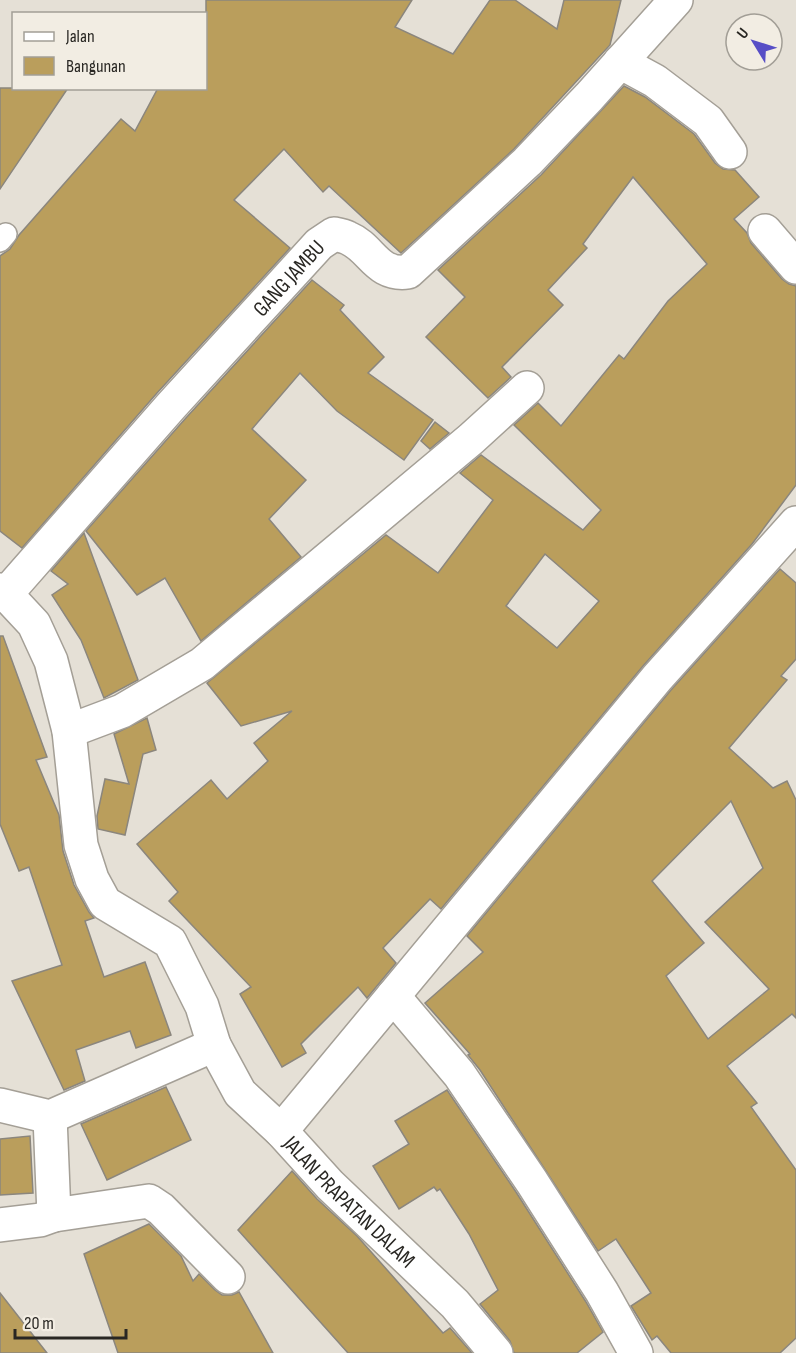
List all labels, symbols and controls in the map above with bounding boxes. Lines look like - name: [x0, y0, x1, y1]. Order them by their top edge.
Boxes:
- legend: [12, 12, 207, 90]
- north arrow: [724, 12, 784, 72]
- text: U: [733, 25, 753, 43]
- text: Jalan: [65, 26, 95, 47]
- text: Bangunan: [66, 56, 126, 77]
- street label: GANG JAMBU: [248, 235, 331, 322]
- street label: JALAN PRAPATAN DALAM: [276, 1130, 420, 1274]
- scale bar: [15, 1302, 126, 1340]
- text: 20 m: [24, 1313, 54, 1334]

